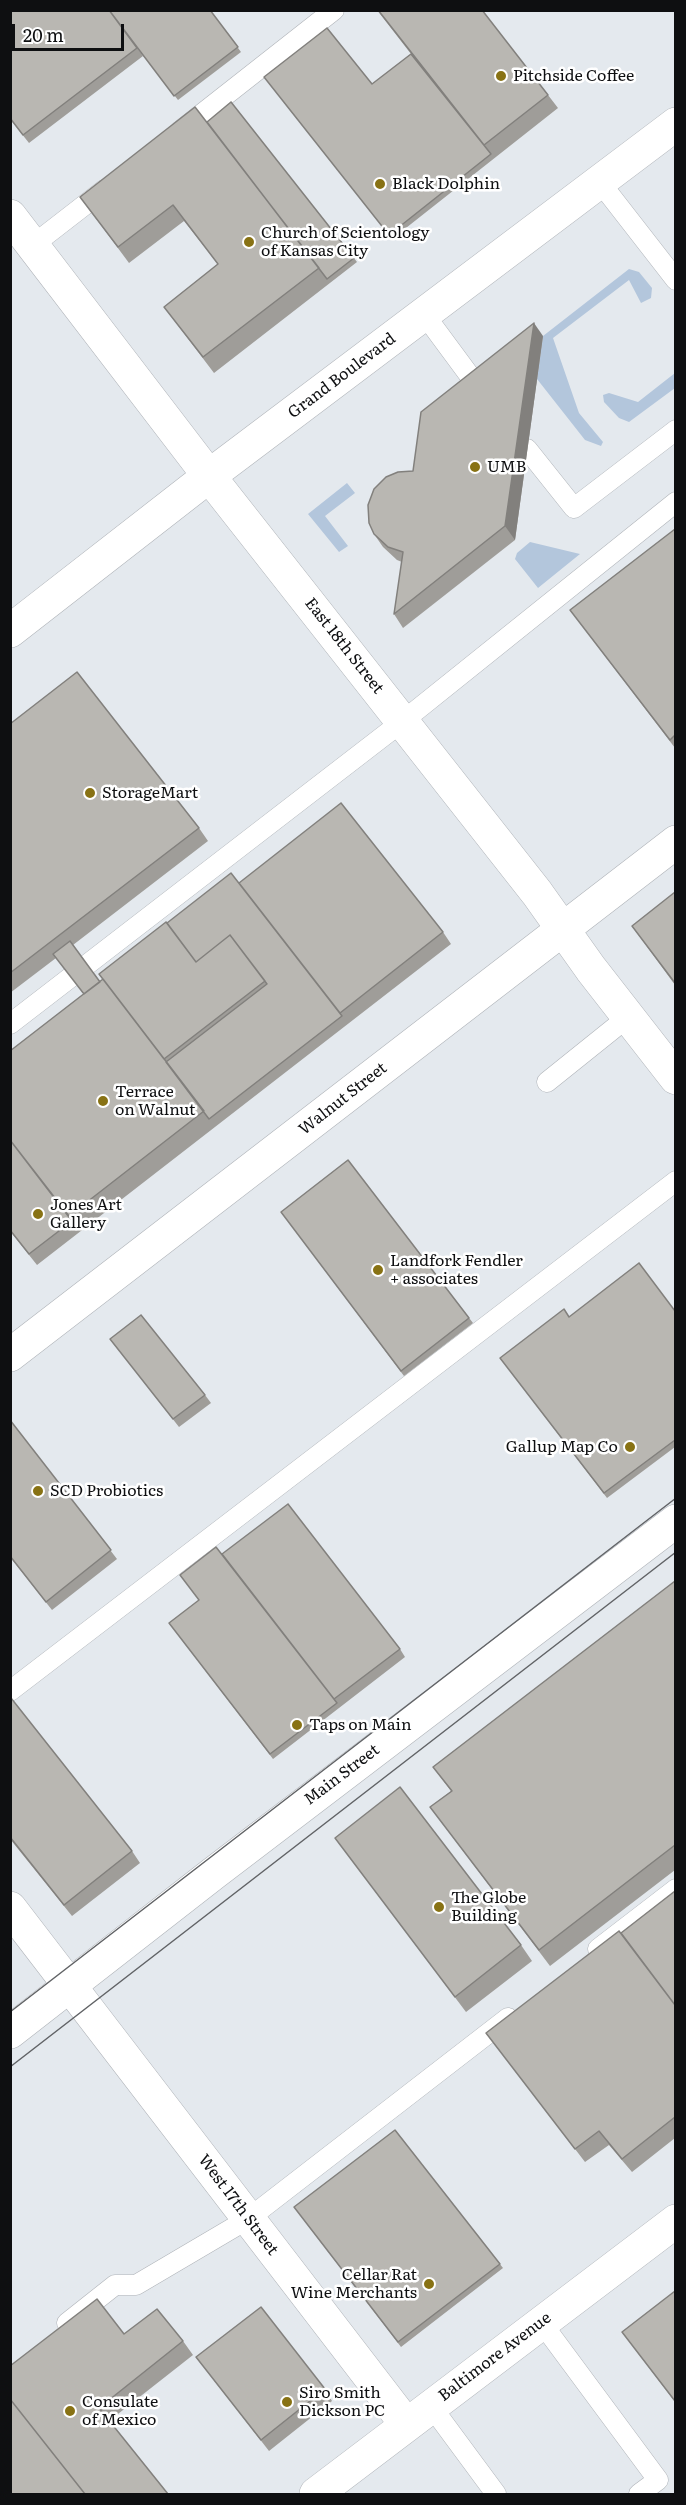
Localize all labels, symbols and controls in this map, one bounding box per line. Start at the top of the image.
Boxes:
scale bar [15,12,128,50]
text: 20 m [23,21,64,48]
place label: Pitchside Coffee [513,66,634,86]
marker: Pitchside Coffee [494,69,508,83]
place label: Black Dolphin [392,174,500,194]
marker: Black Dolphin [373,177,387,191]
place label: Church of Scientology of Kansas City [261,223,430,261]
marker: Church of Scientology of Kansas City [242,235,256,249]
street label: Grand Boulevard [284,329,400,423]
place label: UMB [487,457,526,477]
marker: UMB [468,460,482,474]
street label: East 18th Street [300,594,388,698]
place label: StorageMart [102,783,198,803]
marker: StorageMart [83,786,97,800]
street label: Walnut Street [295,1059,391,1139]
place label: Terrace on Walnut [115,1082,195,1120]
marker: Terrace on Walnut [96,1094,110,1108]
place label: Jones Art Gallery [50,1195,122,1233]
marker: Jones Art Gallery [31,1207,45,1221]
place label: Landfork Fendler + associates [390,1251,523,1289]
marker: Landfork Fendler + associates [371,1263,385,1277]
place label: Gallup Map Co [506,1437,618,1457]
marker: Gallup Map Co [623,1440,637,1454]
place label: SCD Probiotics [50,1481,163,1501]
marker: SCD Probiotics [31,1484,45,1498]
place label: Taps on Main [309,1715,411,1735]
marker: Taps on Main [290,1718,304,1732]
street label: Main Street [301,1740,383,1810]
place label: The Globe Building [451,1888,526,1926]
marker: The Globe Building [432,1900,446,1914]
street label: West 17th Street [194,2151,282,2259]
place label: Cellar Rat Wine Merchants [291,2265,417,2303]
marker: Cellar Rat Wine Merchants [422,2277,436,2291]
street label: Baltimore Avenue [435,2308,555,2406]
place label: Siro Smith Dickson PC [299,2383,385,2421]
place label: Consulate of Mexico [82,2392,158,2430]
marker: Siro Smith Dickson PC [280,2395,294,2409]
marker: Consulate of Mexico [63,2404,77,2418]

